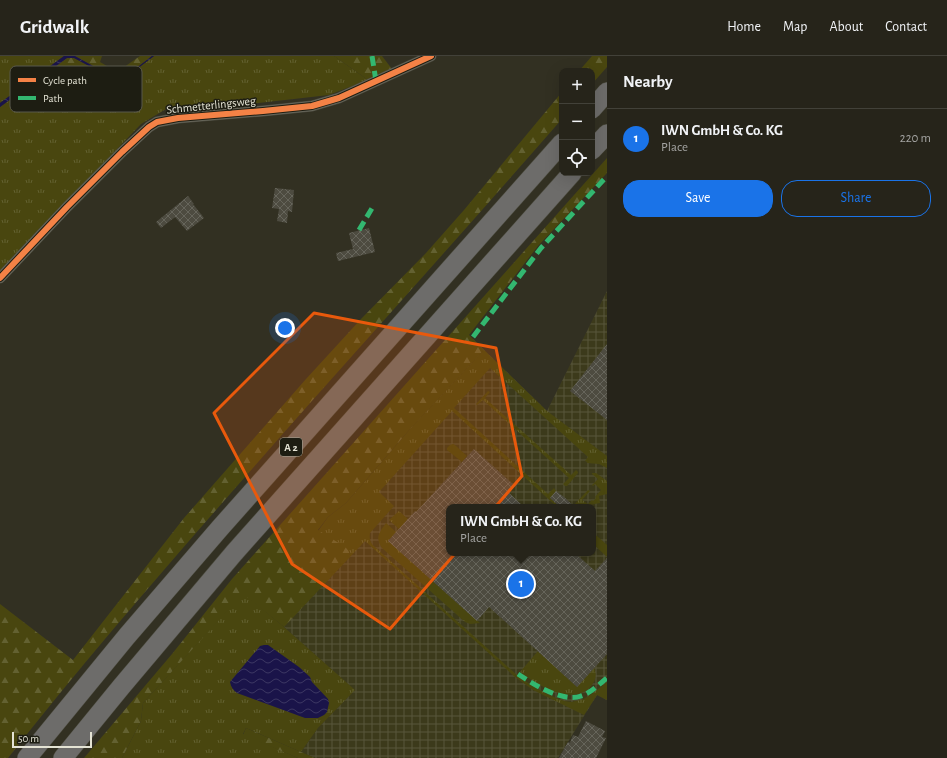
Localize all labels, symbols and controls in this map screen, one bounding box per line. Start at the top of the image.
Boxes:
text: Gridwalk [20,18,89,37]
text: Home [727,20,761,34]
text: Map [783,20,807,34]
text: About [829,20,863,34]
text: Contact [885,20,927,34]
legend [10,66,142,112]
map controls [559,68,595,176]
button: + [559,68,595,104]
text: Nearby [623,73,673,90]
text: Cycle path [43,75,87,86]
text: Path [43,93,63,104]
street label: Schmetterlingsweg [166,94,256,116]
button: − [559,104,595,140]
text: IWN GmbH & Co. KG [661,123,783,138]
text: 1 [634,132,638,145]
text: 220 m [900,132,931,145]
button: locate [559,140,595,176]
text: Place [661,141,688,154]
button: Save [623,180,773,217]
button: Share [781,180,931,217]
your location [275,318,295,338]
road number: A 2 [280,438,302,456]
popup [446,504,596,556]
text: IWN GmbH & Co. KG [460,514,582,529]
text: Place [460,532,487,545]
pin: 1 [508,569,534,599]
scale bar [12,730,92,749]
text: 50 m [18,733,39,744]

